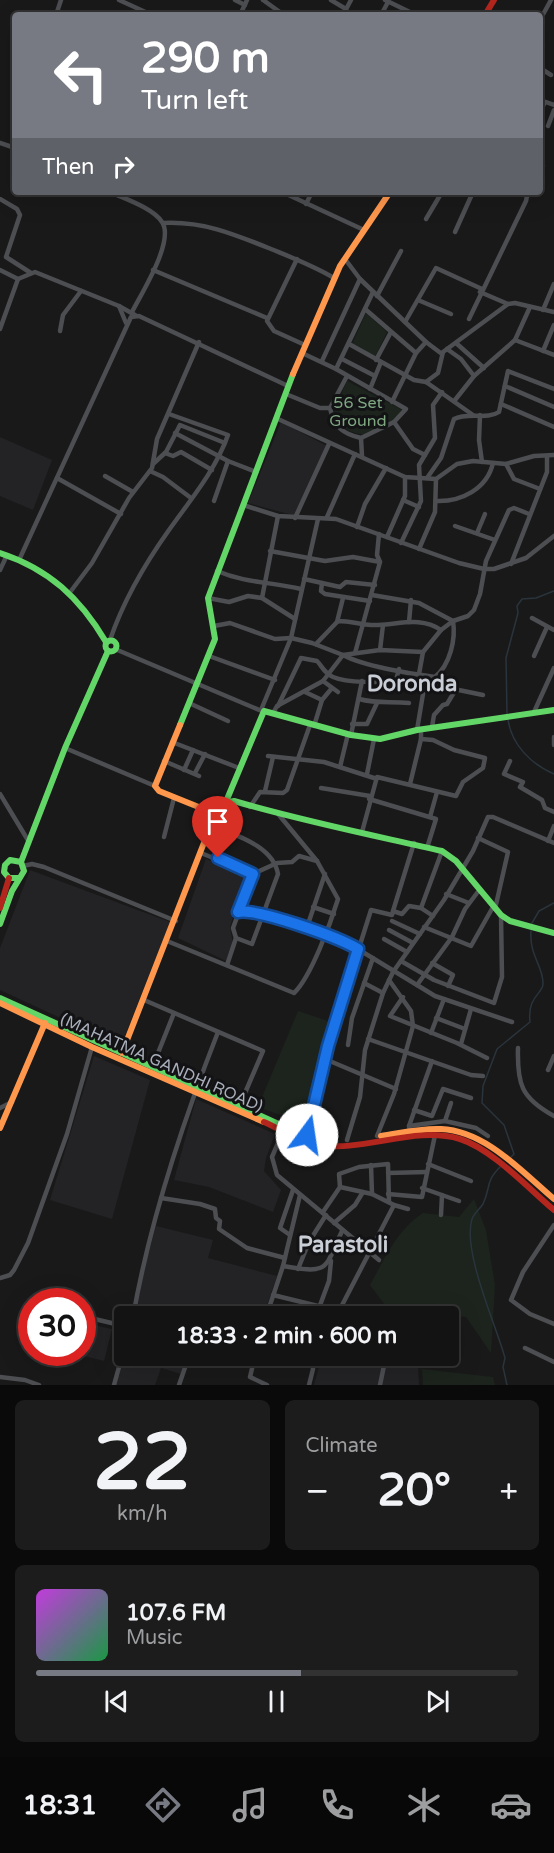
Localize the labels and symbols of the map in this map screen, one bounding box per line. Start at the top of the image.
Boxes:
park label: 56 Set Ground [329,393,387,431]
district label: Doronda [367,671,457,697]
pin [192,796,243,858]
street label: (MAHATMA GANDHI ROAD) [57,1009,266,1117]
position arrow [275,1103,339,1167]
district label: Parastoli [298,1232,388,1258]
speed limit sign: 30 [18,1288,96,1366]

